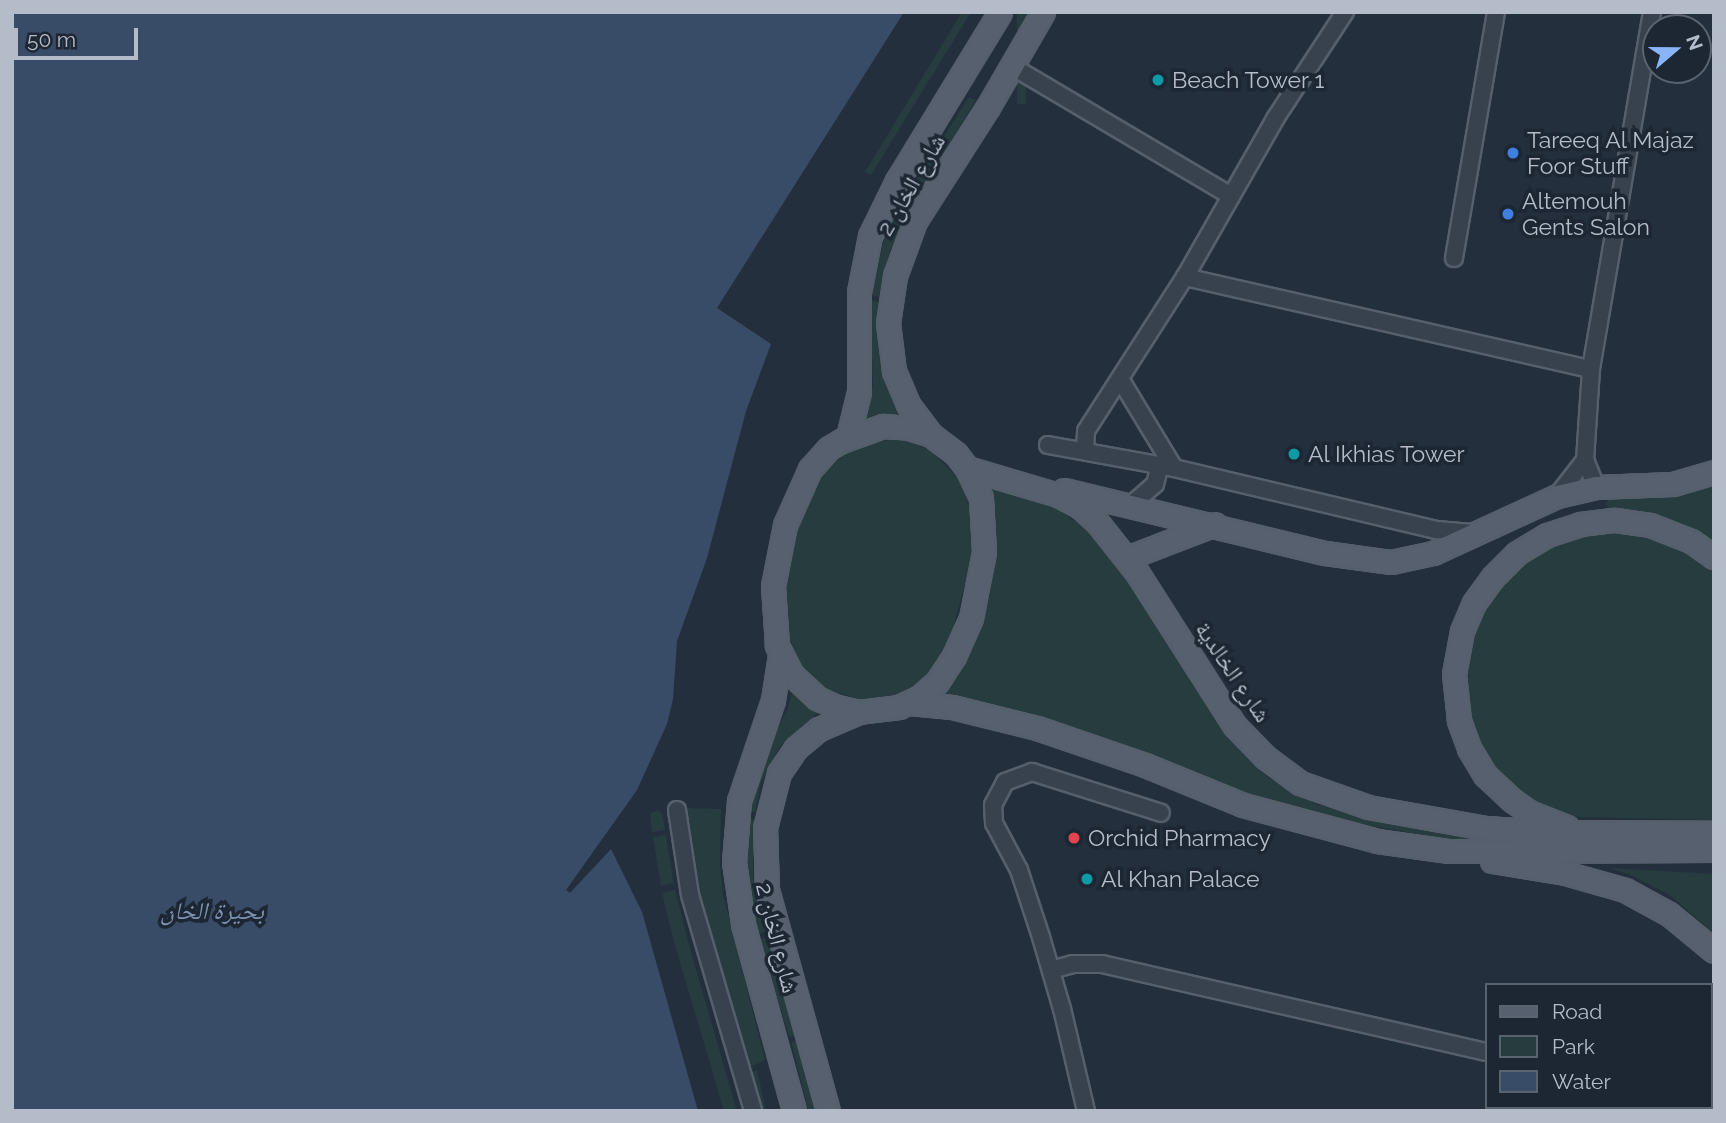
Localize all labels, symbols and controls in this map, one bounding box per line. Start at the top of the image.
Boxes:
scale bar [18,14,142,58]
north arrow [1642,14,1712,84]
text: 50 m [27,27,76,52]
text: N [1682,32,1708,53]
place label: Beach Tower 1 [1172,66,1326,94]
marker: Beach Tower 1 [1150,72,1166,88]
place label: Tareeq Al Majaz Foor Stuff [1527,126,1695,180]
street label: شارع الخان 2 [871,129,951,241]
marker: Tareeq Al Majaz Foor Stuff [1505,145,1521,161]
place label: Altemouh Gents Salon [1522,187,1650,241]
marker: Altemouh Gents Salon [1500,206,1516,222]
place label: Al Ikhias Tower [1308,440,1466,468]
marker: Al Ikhias Tower [1286,446,1302,462]
street label: شارع الخالدية [1189,617,1277,727]
place label: Orchid Pharmacy [1088,824,1271,852]
marker: Orchid Pharmacy [1066,830,1082,846]
place label: Al Khan Palace [1101,865,1260,893]
marker: Al Khan Palace [1079,871,1095,887]
street label: شارع الخان 2 [750,880,804,996]
water label: بحيرة الخان [160,897,264,925]
legend [1484,983,1712,1109]
text: Road [1552,999,1602,1024]
text: Park [1552,1034,1595,1059]
text: Water [1552,1069,1611,1094]

